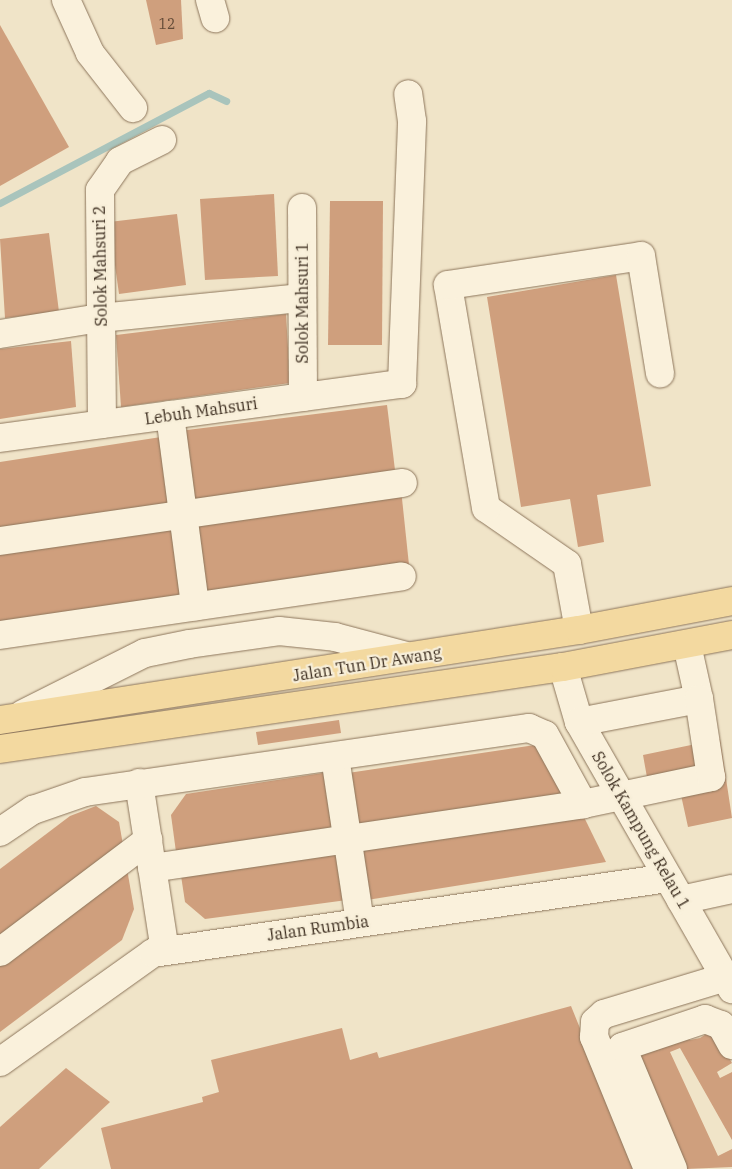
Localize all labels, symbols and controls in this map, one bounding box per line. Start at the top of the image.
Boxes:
house number: 12 [159,16,175,32]
street label: Solok Mahsuri 2 [89,205,111,327]
street label: Solok Mahsuri 1 [292,242,312,364]
street label: Lebuh Mahsuri [143,394,259,428]
street label: Jalan Tun Dr Awang [291,643,443,685]
street label: Solok Kampung Relau 1 [588,748,694,912]
street label: Jalan Rumbia [266,911,370,945]

